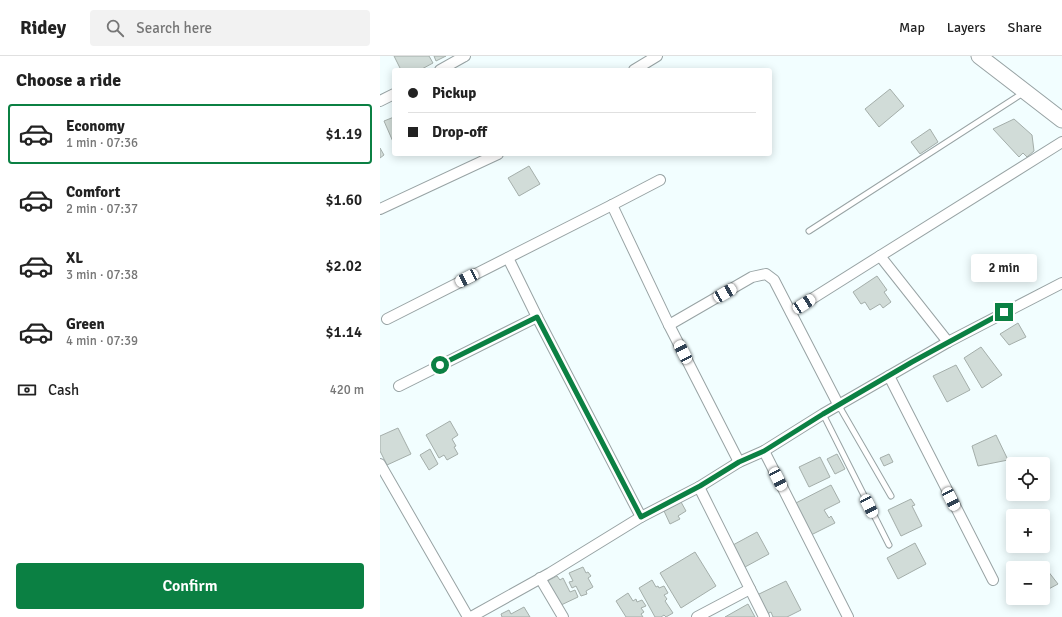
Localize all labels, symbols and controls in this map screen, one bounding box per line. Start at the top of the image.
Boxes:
search box [90,10,370,46]
text: Ridey [20,16,66,40]
icon: search [104,17,126,39]
text: Search here [136,19,212,37]
text: Map [899,19,925,36]
text: Layers [947,19,986,36]
text: Share [1008,19,1042,36]
text: Choose a ride [16,69,121,91]
text: Pickup [432,84,476,102]
icon: car [18,116,54,152]
text: Economy [66,117,125,135]
text: Drop-off [432,123,487,141]
text: $1.19 [325,125,362,143]
text: 1 min · 07:36 [66,135,138,151]
icon: car [18,182,54,218]
text: Comfort [66,183,120,201]
text: $1.60 [325,191,362,209]
text: 2 min · 07:37 [66,201,138,217]
icon: car [18,248,54,284]
text: XL [66,249,83,267]
callout: 2 min [971,254,1037,282]
text: $2.02 [325,257,362,275]
text: 2 min [988,260,1020,276]
text: 3 min · 07:38 [66,267,138,283]
car [454,267,480,289]
car [712,282,738,304]
car [791,292,817,316]
route end [995,303,1013,321]
icon: car [18,314,54,350]
text: Green [66,315,105,333]
text: $1.14 [325,323,362,341]
text: 4 min · 07:39 [66,333,138,349]
car [672,339,694,365]
route start [431,356,449,374]
icon: cash [16,379,38,401]
text: Cash [48,381,79,399]
text: 420 m [330,382,364,398]
map controls [1006,457,1050,605]
button: locate [1006,457,1050,501]
car [767,466,789,492]
car [940,486,962,512]
car [858,493,880,519]
button: + [1006,509,1050,553]
button: − [1006,561,1050,605]
button: Confirm [16,563,364,609]

